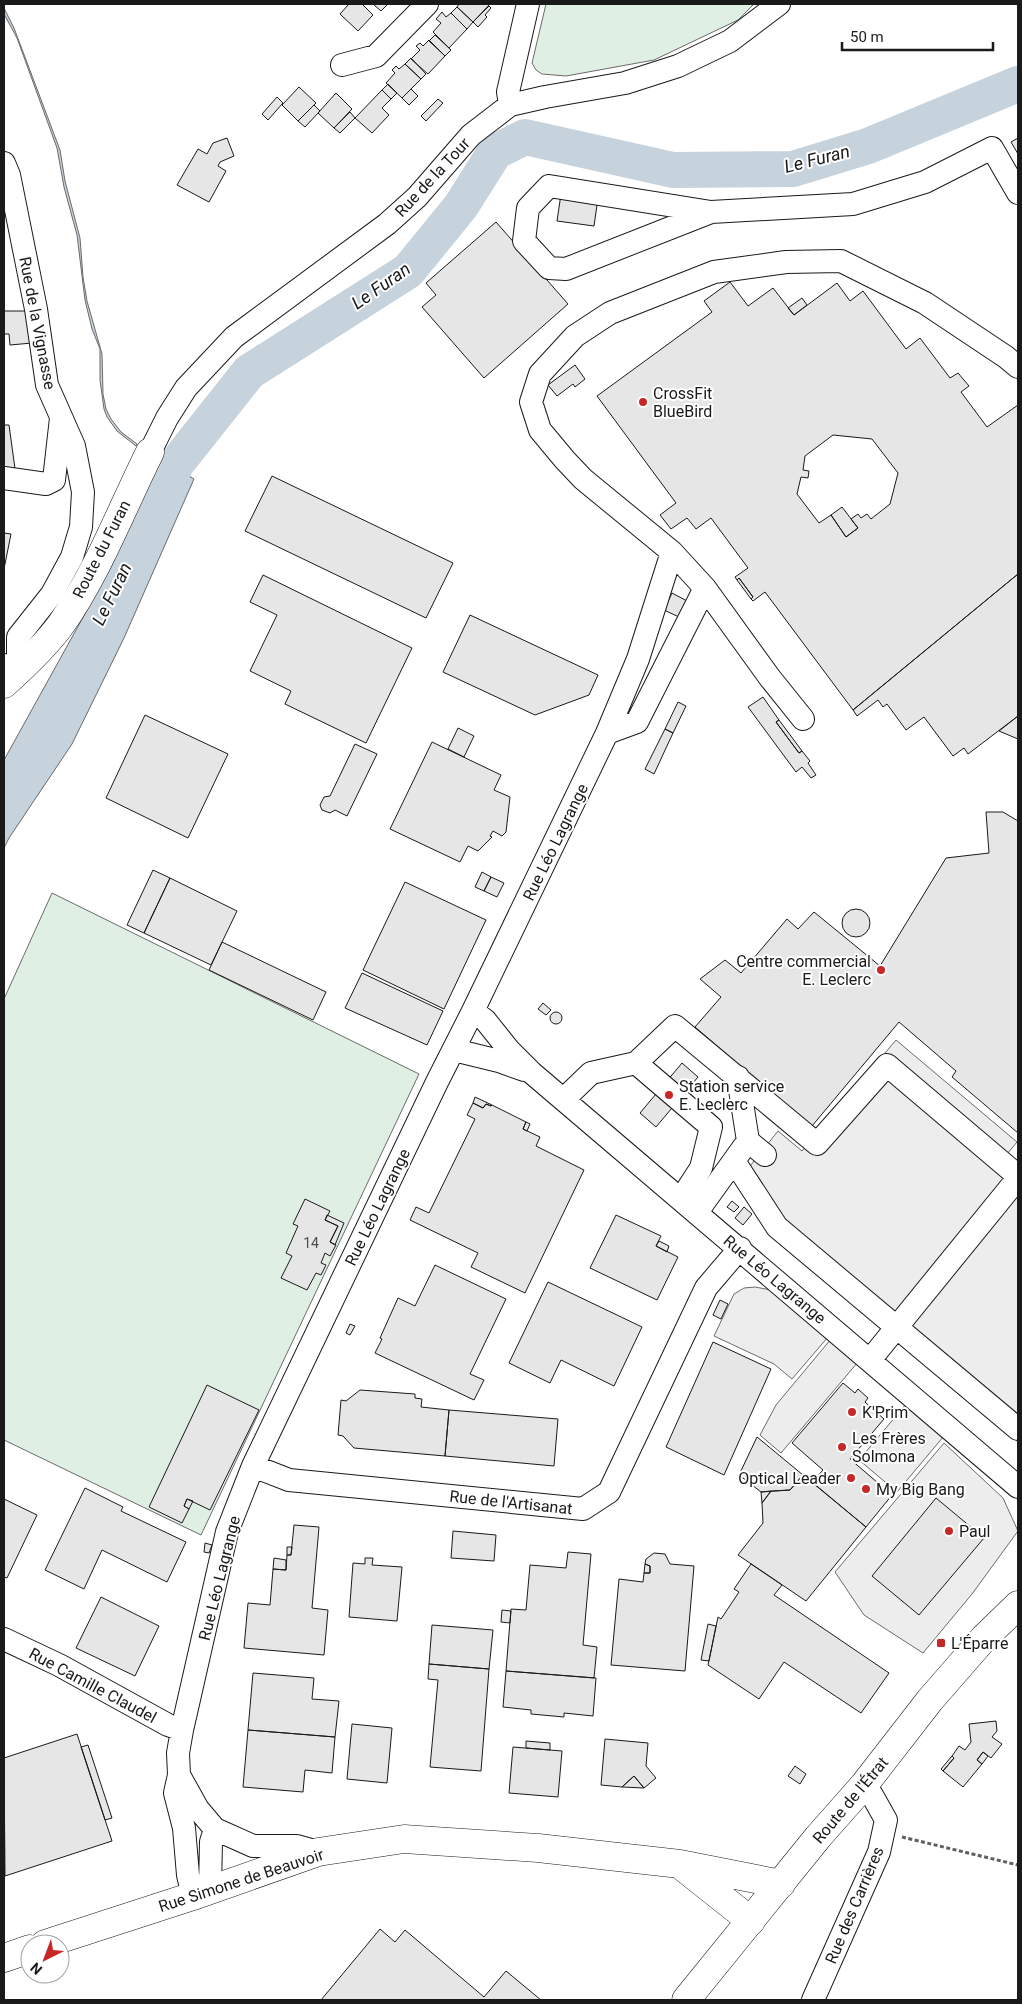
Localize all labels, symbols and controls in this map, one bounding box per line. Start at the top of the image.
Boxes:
scale bar [842,20,993,52]
text: 50 m [850,28,884,46]
street label: Rue de la Tour [391,134,474,221]
water label: Le Furan [782,140,852,177]
street label: Rue de la Vignasse [15,255,60,391]
water label: Le Furan [347,258,414,313]
place label: CrossFit BlueBird [653,384,712,421]
marker: CrossFit BlueBird [637,396,649,408]
street label: Route du Furan [69,497,134,601]
water label: Le Furan [87,559,136,628]
street label: Rue Léo Lagrange [519,781,592,904]
place label: Centre commercial E. Leclerc [736,952,871,989]
marker: Centre commercial E. Leclerc [875,964,887,976]
place label: Station service E. Leclerc [679,1077,784,1114]
marker: Station service E. Leclerc [663,1089,675,1101]
street label: Rue Léo Lagrange [341,1146,414,1269]
street label: Rue Léo Lagrange [720,1231,830,1328]
house number: 14 [303,1235,319,1251]
place label: K'Prim [862,1403,908,1422]
marker: K'Prim [846,1406,858,1418]
place label: Les Frères Solmona [852,1429,926,1466]
marker: Les Frères Solmona [836,1441,848,1453]
place label: Optical Leader [738,1469,842,1488]
marker: Optical Leader [845,1472,857,1484]
place label: My Big Bang [876,1480,965,1499]
marker: My Big Bang [860,1483,872,1495]
street label: Rue de l'Artisanat [449,1487,573,1518]
street label: Rue Léo Lagrange [195,1514,244,1642]
place label: Paul [959,1522,990,1541]
marker: Paul [943,1525,955,1537]
place label: L'Éparre [951,1634,1008,1653]
marker: L'Éparre [935,1637,947,1649]
street label: Rue Camille Claudel [26,1644,160,1727]
street label: Route de l'Étrat [809,1753,892,1847]
street label: Rue des Carrières [821,1844,888,1967]
street label: Rue Simone de Beauvoir [156,1845,327,1916]
north arrow [20,1934,70,1984]
text: N [27,1959,45,1978]

